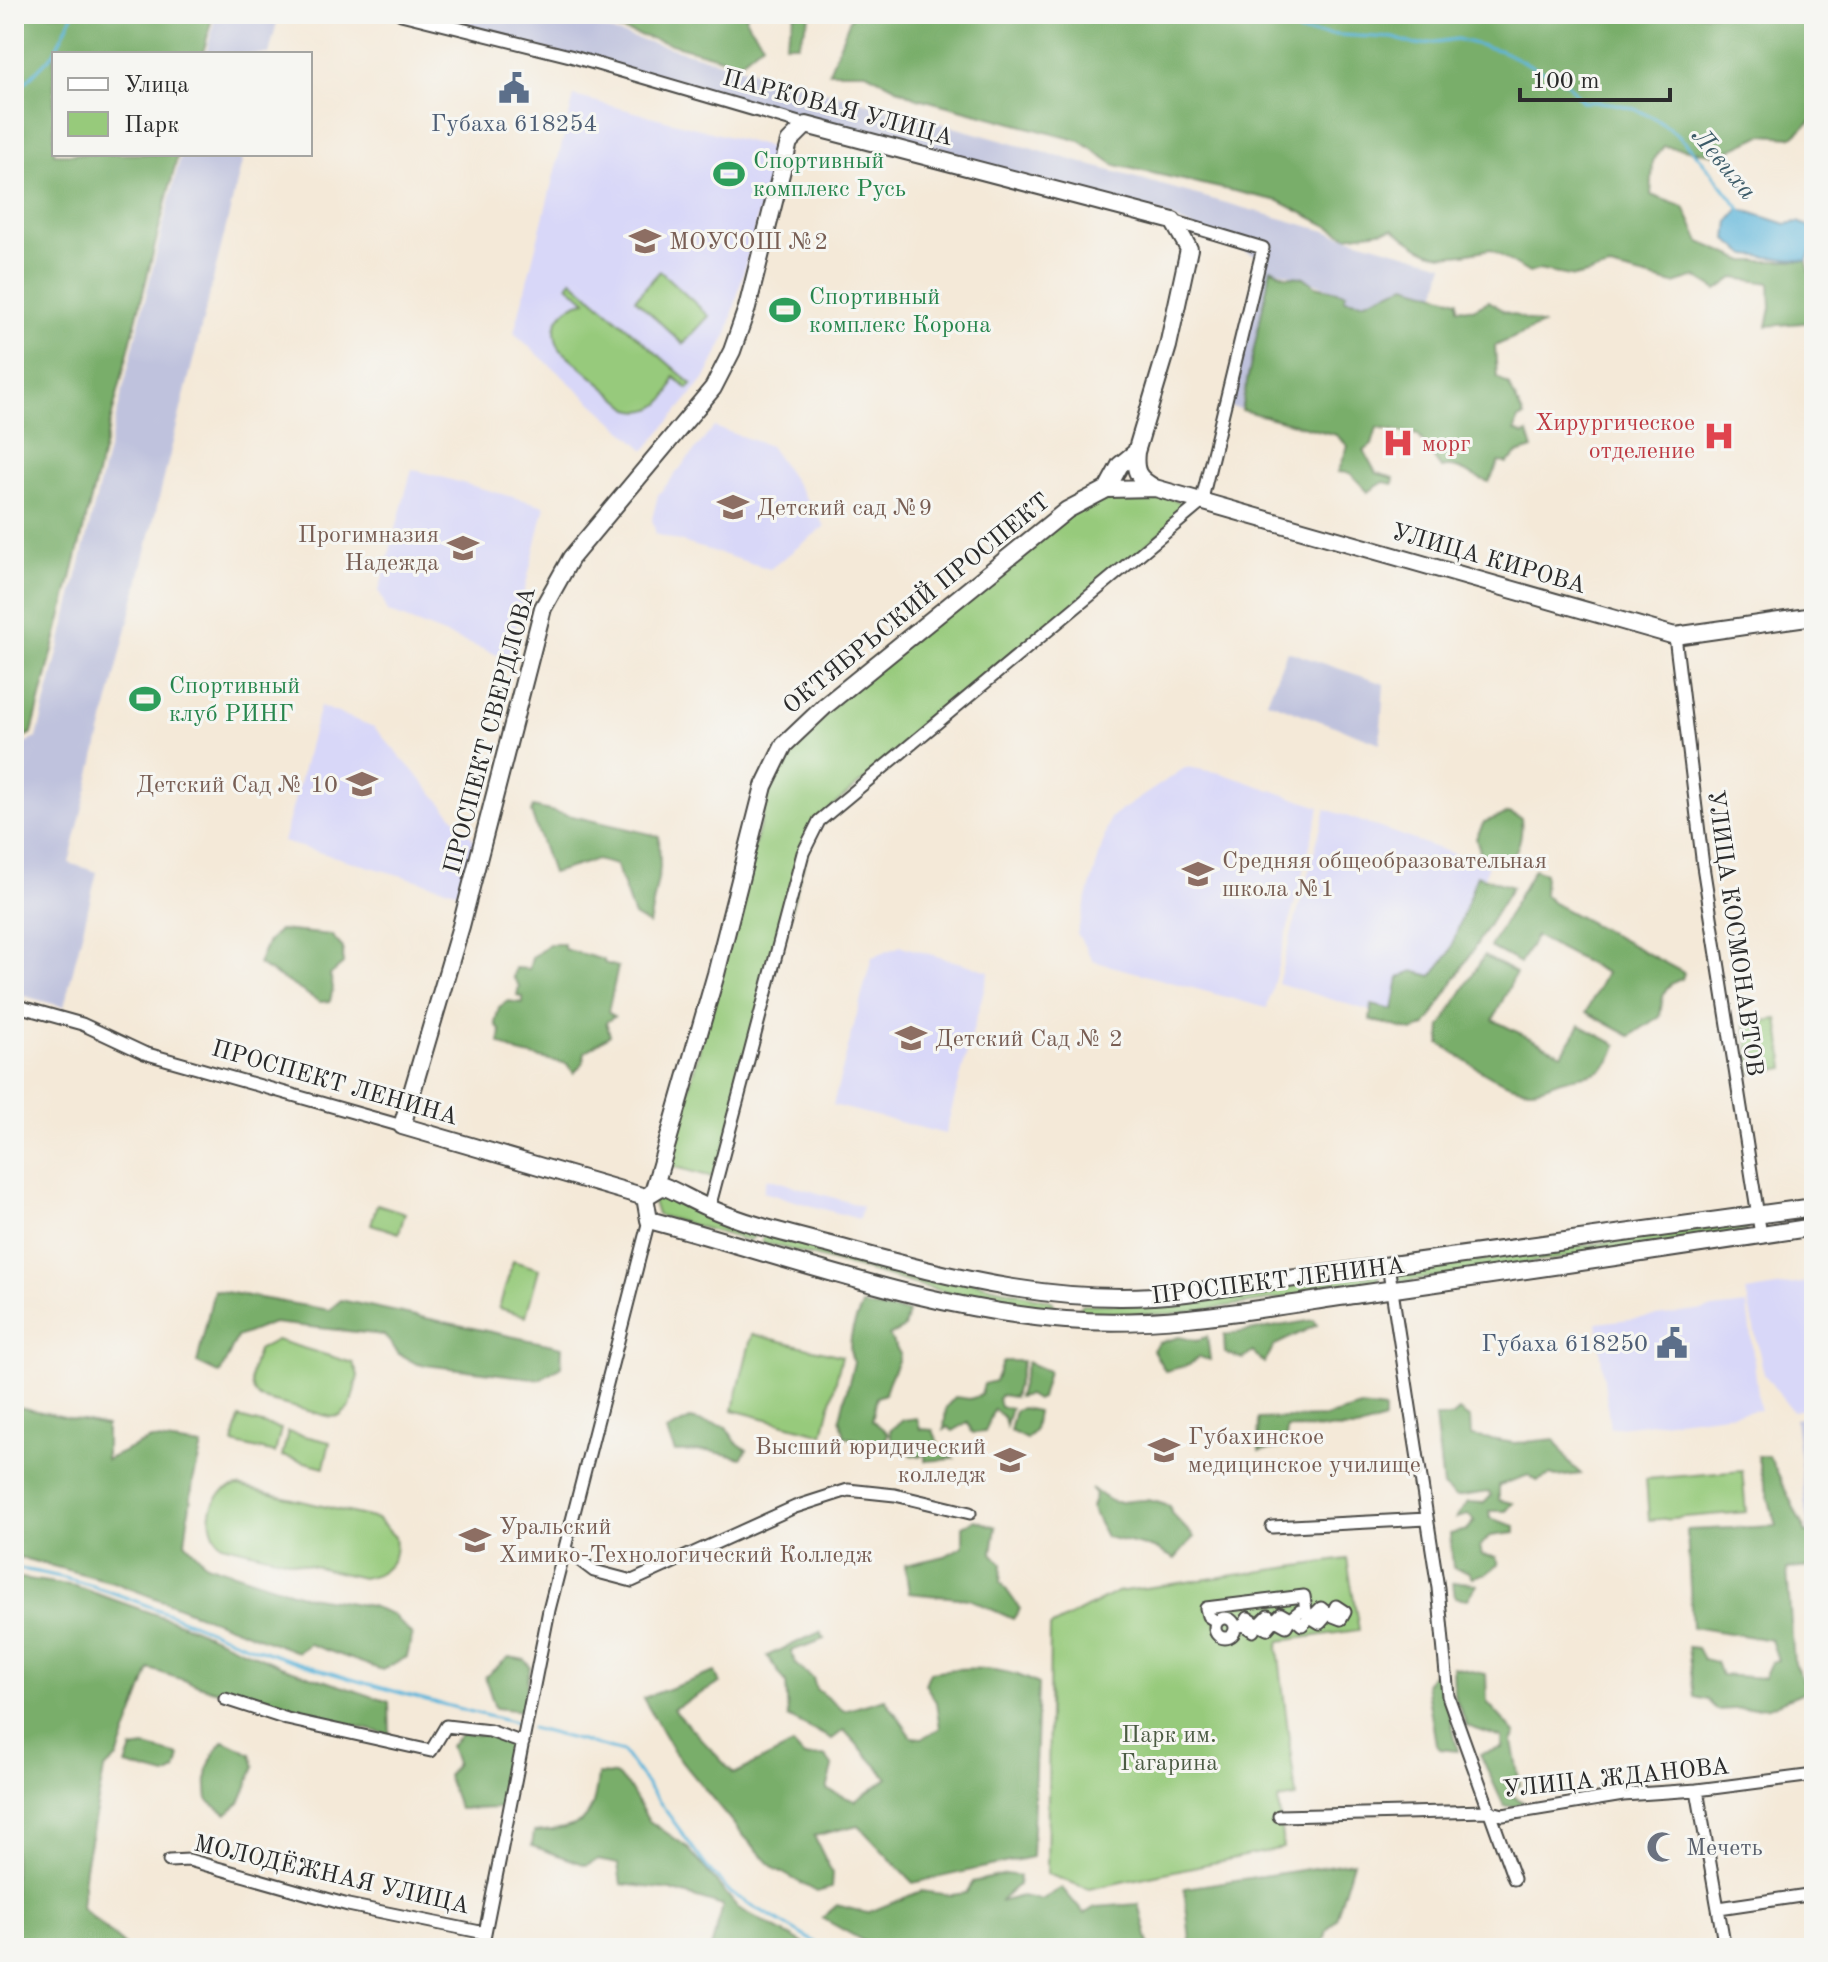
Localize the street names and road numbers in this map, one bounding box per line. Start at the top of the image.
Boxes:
street label: ПАРКОВАЯ УЛИЦА [720,67,955,151]
street label: ОКТЯБРЬСКИЙ ПРОСПЕКТ [776,486,1055,719]
street label: УЛИЦА КИРОВА [1389,521,1588,599]
street label: ПРОСПЕКТ СВЕРДЛОВА [441,585,541,877]
street label: УЛИЦА КОСМОНАВТОВ [1702,789,1766,1078]
street label: ПРОСПЕКТ ЛЕНИНА [209,1037,460,1131]
street label: ПРОСПЕКТ ЛЕНИНА [1150,1255,1406,1309]
street label: УЛИЦА ЖДАНОВА [1502,1755,1731,1803]
street label: МОЛОДЁЖНАЯ УЛИЦА [191,1830,472,1919]

